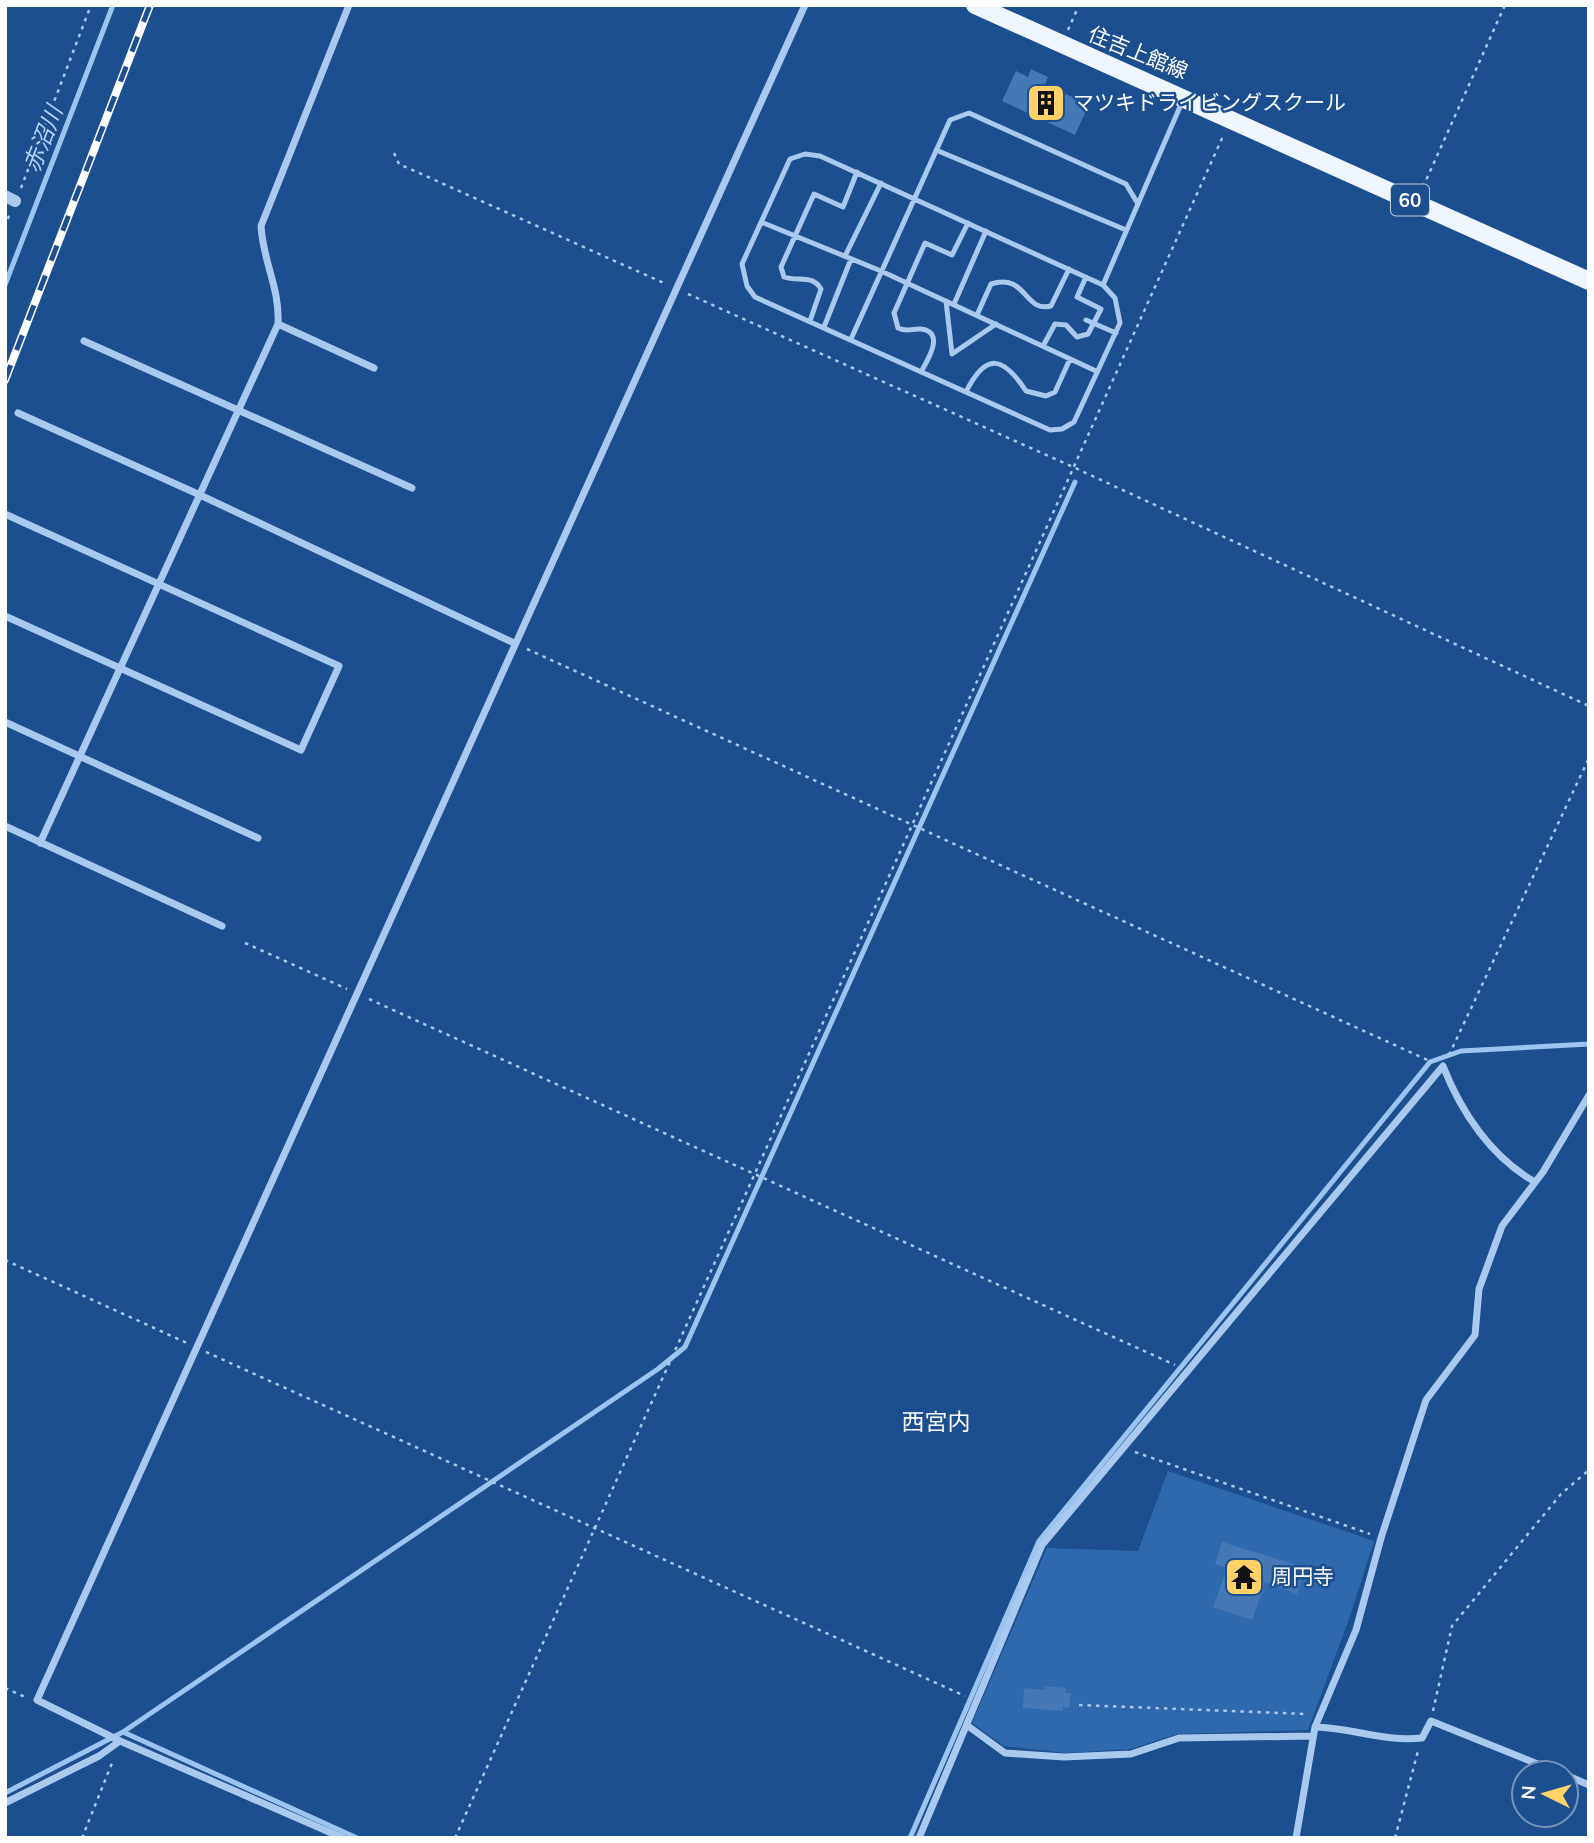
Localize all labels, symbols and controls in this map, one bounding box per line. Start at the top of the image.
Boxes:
street label: 住吉上館線 [1084,20,1192,86]
building icon: マツキドライビングスクール [1025,82,1067,124]
place label: マツキドライビングスクール [1073,89,1346,117]
water label: 赤沼川 [17,99,71,177]
road number: 60 [1391,184,1429,216]
district label: 西宮内 [902,1407,971,1438]
temple icon: 周円寺 [1223,1556,1265,1598]
place label: 周円寺 [1271,1563,1334,1591]
north arrow [1510,1759,1580,1829]
text: N [1515,1784,1543,1801]

